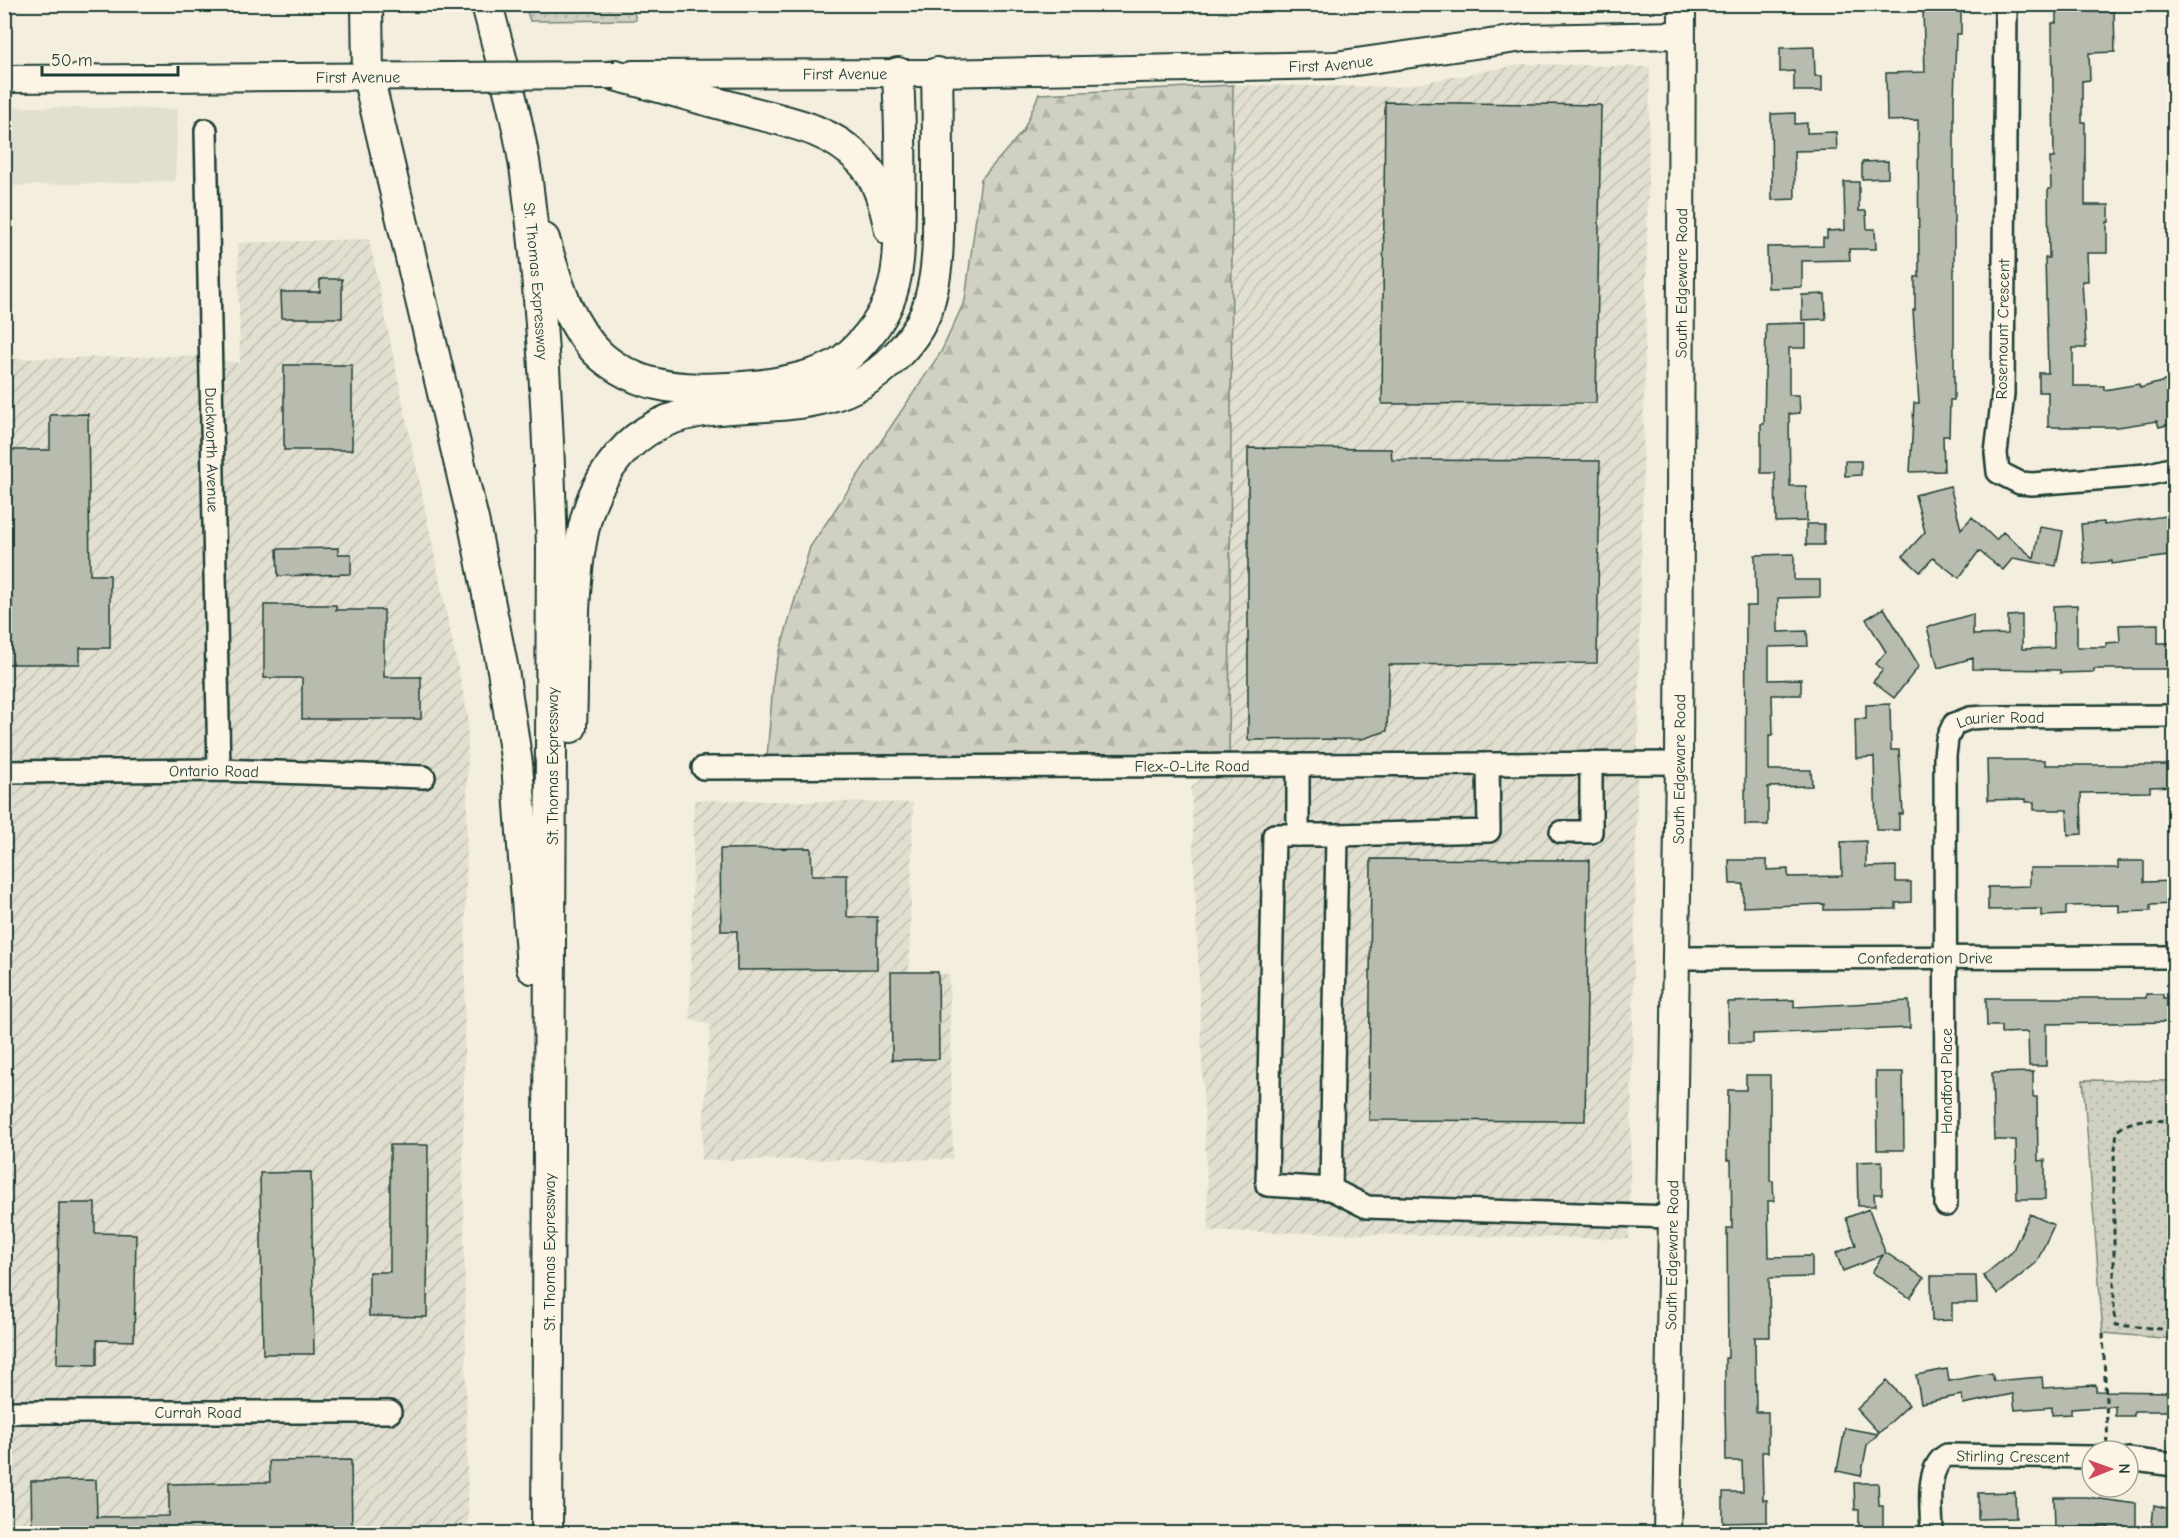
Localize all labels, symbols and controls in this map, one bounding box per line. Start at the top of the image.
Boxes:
scale bar [42,39,178,77]
text: 50 m [51,50,93,71]
street label: First Avenue [1288,52,1374,76]
street label: First Avenue [803,65,887,83]
street label: First Avenue [316,68,400,87]
street label: St. Thomas Expressway [520,201,552,361]
street label: South Edgeware Road [1673,208,1691,358]
street label: Rosemount Crescent [1993,258,2013,399]
street label: Duckworth Avenue [201,387,222,513]
street label: St. Thomas Expressway [544,686,562,845]
street label: South Edgeware Road [1670,694,1689,844]
street label: Laurier Road [1954,709,2045,732]
street label: Flex-O-Lite Road [1134,757,1250,776]
street label: Ontario Road [169,762,259,781]
street label: Confederation Drive [1857,949,1993,968]
street label: Handford Place [1938,1028,1956,1134]
street label: St. Thomas Expressway [541,1172,559,1331]
street label: South Edgeware Road [1662,1180,1683,1330]
street label: Currah Road [154,1404,242,1422]
north arrow [2080,1439,2140,1499]
street label: Stirling Crescent [1956,1447,2070,1467]
text: N [2115,1463,2133,1474]

